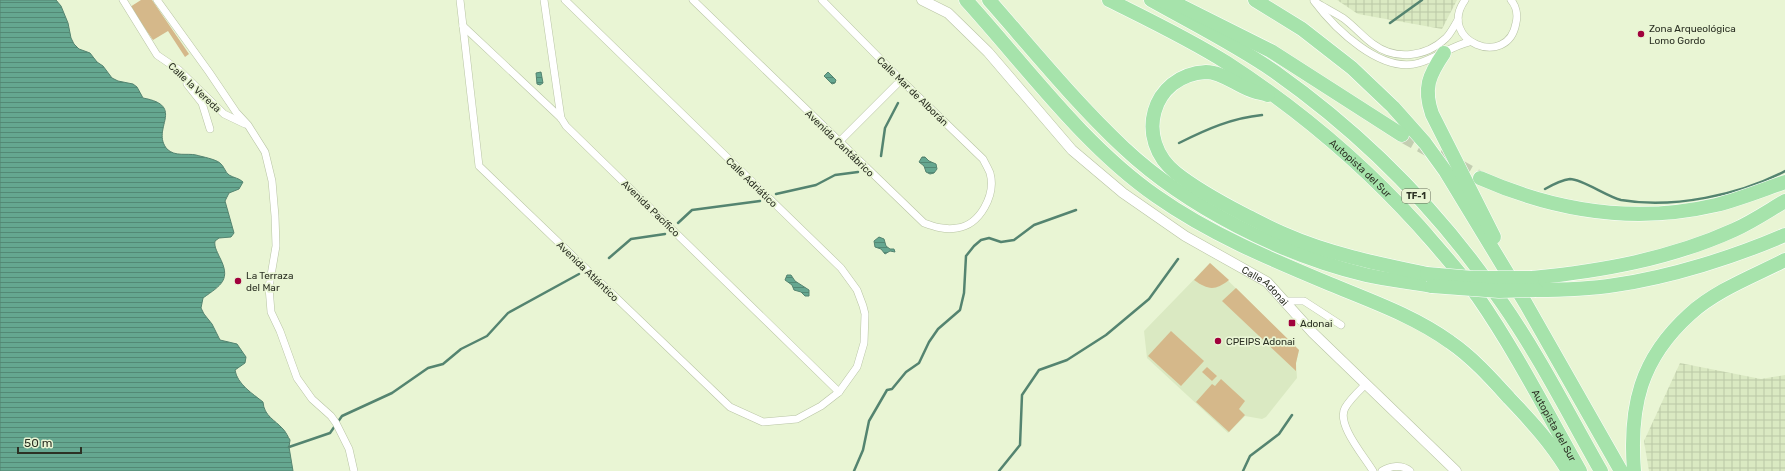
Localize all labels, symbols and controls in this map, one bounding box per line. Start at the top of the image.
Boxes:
place label: Zona Arqueológica Lomo Gordo [1649,23,1736,47]
marker: Zona Arqueológica Lomo Gordo [1636,29,1646,39]
street label: Calle Mar de Alborán [874,55,950,129]
street label: Calle la Vereda [165,60,223,115]
street label: Avenida Cantábrico [802,108,876,180]
street label: Autopista del Sur [1327,137,1394,200]
street label: Calle Adriático [723,155,780,210]
street label: Avenida Pacífico [619,178,682,240]
road number: TF-1 [1402,189,1430,203]
street label: Avenida Atlántico [554,239,621,304]
street label: Calle Adonai [1239,264,1290,309]
place label: La Terraza del Mar [246,270,293,294]
marker: La Terraza del Mar [233,276,243,286]
marker: Adonai [1287,318,1297,328]
place label: Adonai [1300,318,1332,330]
marker: CPEIPS Adonai [1213,336,1223,346]
place label: CPEIPS Adonai [1226,336,1295,348]
street label: Autopista del Sur [1529,388,1578,464]
scale bar [18,429,81,455]
text: 50 m [24,436,52,450]

